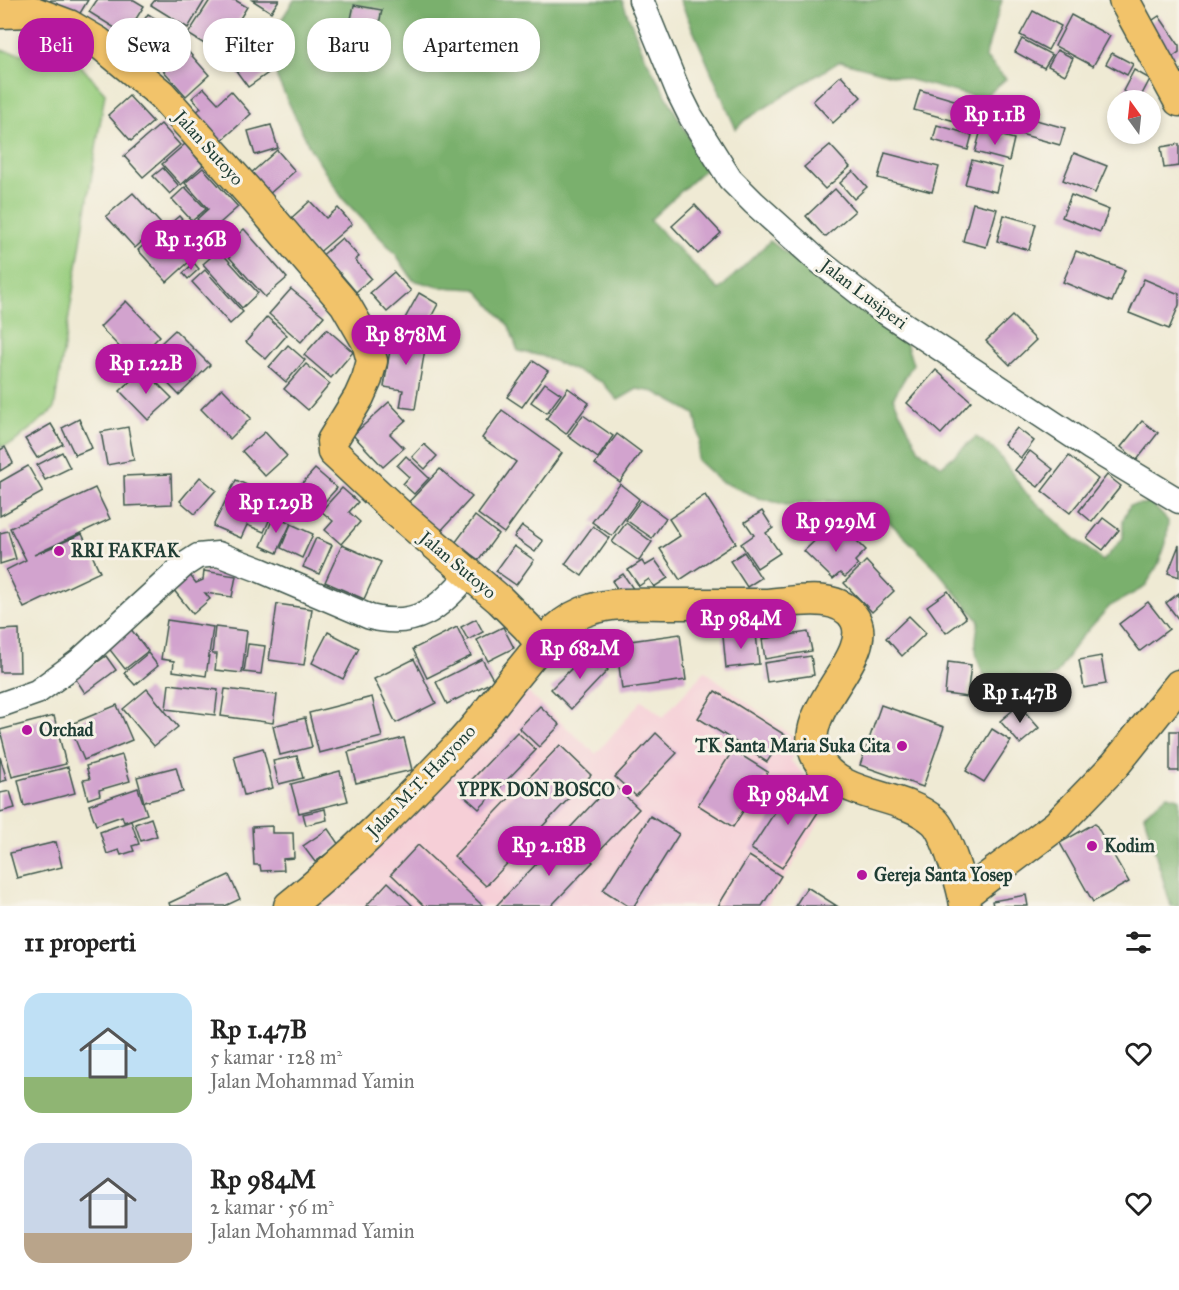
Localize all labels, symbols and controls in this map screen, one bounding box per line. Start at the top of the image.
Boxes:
chip: Beli [18,18,94,72]
chip: Sewa [106,18,191,72]
chip: Filter [203,18,295,72]
chip: Baru [307,18,391,72]
chip: Apartemen [403,18,540,72]
north arrow [1107,90,1161,144]
map controls [1107,90,1161,144]
pin: Rp 1.1B [940,95,1050,146]
text: Rp 1.1B [964,102,1026,126]
street label: Jalan Sutoyo [167,104,248,191]
pin: Rp 1.36B [129,220,253,271]
text: Rp 1.36B [155,227,227,251]
street label: Jalan Lusiperi [814,253,912,335]
pin: Rp 878M [351,315,461,366]
text: Rp 878M [366,322,446,346]
pin: Rp 1.22B [84,344,208,395]
text: Rp 1.22B [109,351,183,375]
pin: Rp 1.29B [214,483,338,534]
text: Rp 1.29B [239,490,313,514]
pin: Rp 929M [781,502,891,553]
text: Rp 929M [796,509,876,533]
street label: Jalan Sutoyo [413,525,501,604]
place label: RRI FAKFAK [71,540,181,562]
marker: RRI FAKFAK [52,544,66,558]
pin: Rp 984M [686,599,796,650]
text: Rp 984M [700,606,782,630]
pin: Rp 682M [525,629,635,680]
text: Rp 682M [540,636,620,660]
pin: Rp 1.47B [958,673,1082,724]
text: Rp 1.47B [983,680,1057,704]
place label: Orchad [39,719,95,741]
street label: Jalan M.T. Haryono [360,720,481,844]
marker: Orchad [20,723,34,737]
place label: TK Santa Maria Suka Cita [694,735,890,757]
marker: TK Santa Maria Suka Cita [895,739,909,753]
pin: Rp 984M [733,775,843,826]
place label: YPPK DON BOSCO [456,779,615,801]
text: Rp 984M [747,782,829,806]
marker: YPPK DON BOSCO [620,783,634,797]
pin: Rp 2.18B [487,826,611,877]
text: Rp 2.18B [512,833,586,857]
place label: Kodim [1104,835,1156,857]
marker: Kodim [1085,839,1099,853]
place label: Gereja Santa Yosep [874,864,1013,887]
marker: Gereja Santa Yosep [855,868,869,882]
text: 11 properti [24,926,136,958]
icon: filters [1122,926,1155,959]
text: Rp 1.47B [210,1013,307,1045]
icon: home [72,1017,144,1089]
icon: heart [1122,1037,1155,1070]
text: 5 kamar · 128 m² [210,1045,342,1069]
text: Jalan Mohammad Yamin [210,1069,415,1093]
text: Rp 984M [210,1163,316,1195]
icon: home [72,1167,144,1239]
icon: heart [1122,1187,1155,1220]
text: 2 kamar · 56 m² [210,1195,334,1219]
text: Jalan Mohammad Yamin [210,1219,415,1243]

